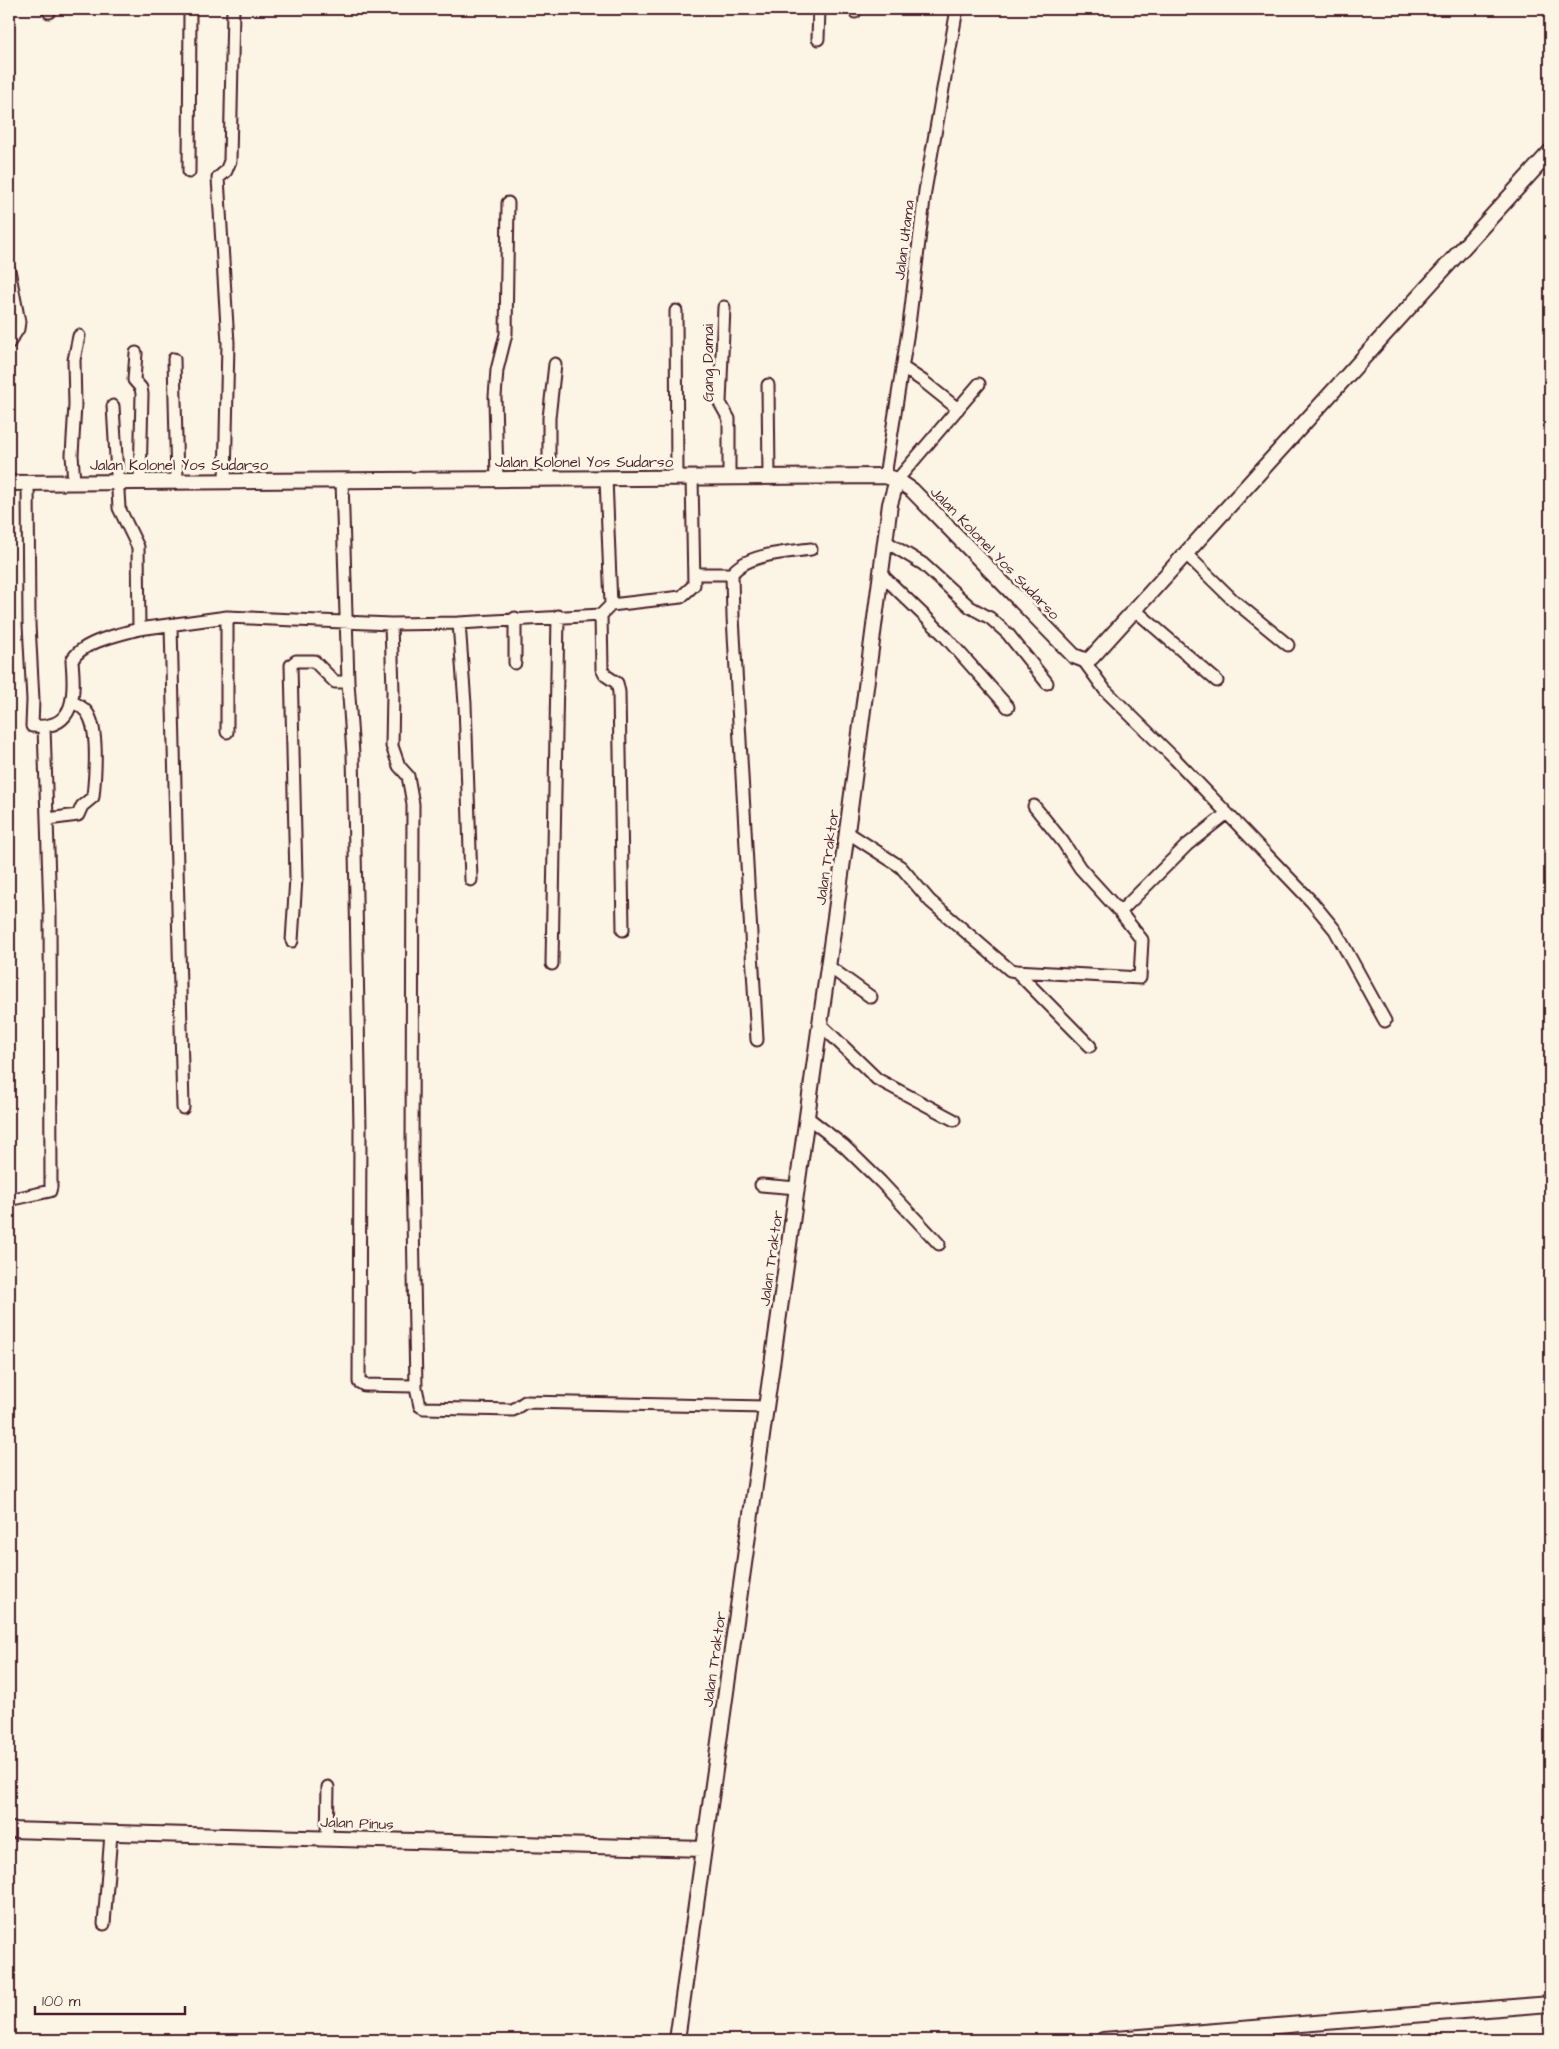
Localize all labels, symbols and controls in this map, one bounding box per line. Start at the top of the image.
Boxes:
street label: Jalan Utama [889,198,920,281]
street label: Gang Damai [698,323,720,402]
street label: Jalan Kolonel Yos Sudarso [495,452,674,473]
street label: Jalan Kolonel Yos Sudarso [90,455,269,476]
street label: Jalan Kolonel Yos Sudarso [925,482,1064,625]
street label: Jalan Traktor [810,808,845,906]
street label: Jalan Traktor [754,1209,789,1307]
street label: Jalan Traktor [697,1610,732,1708]
street label: Jalan Pinus [320,1812,395,1835]
scale bar [35,1984,185,2016]
text: 100 m [42,1991,81,2012]

